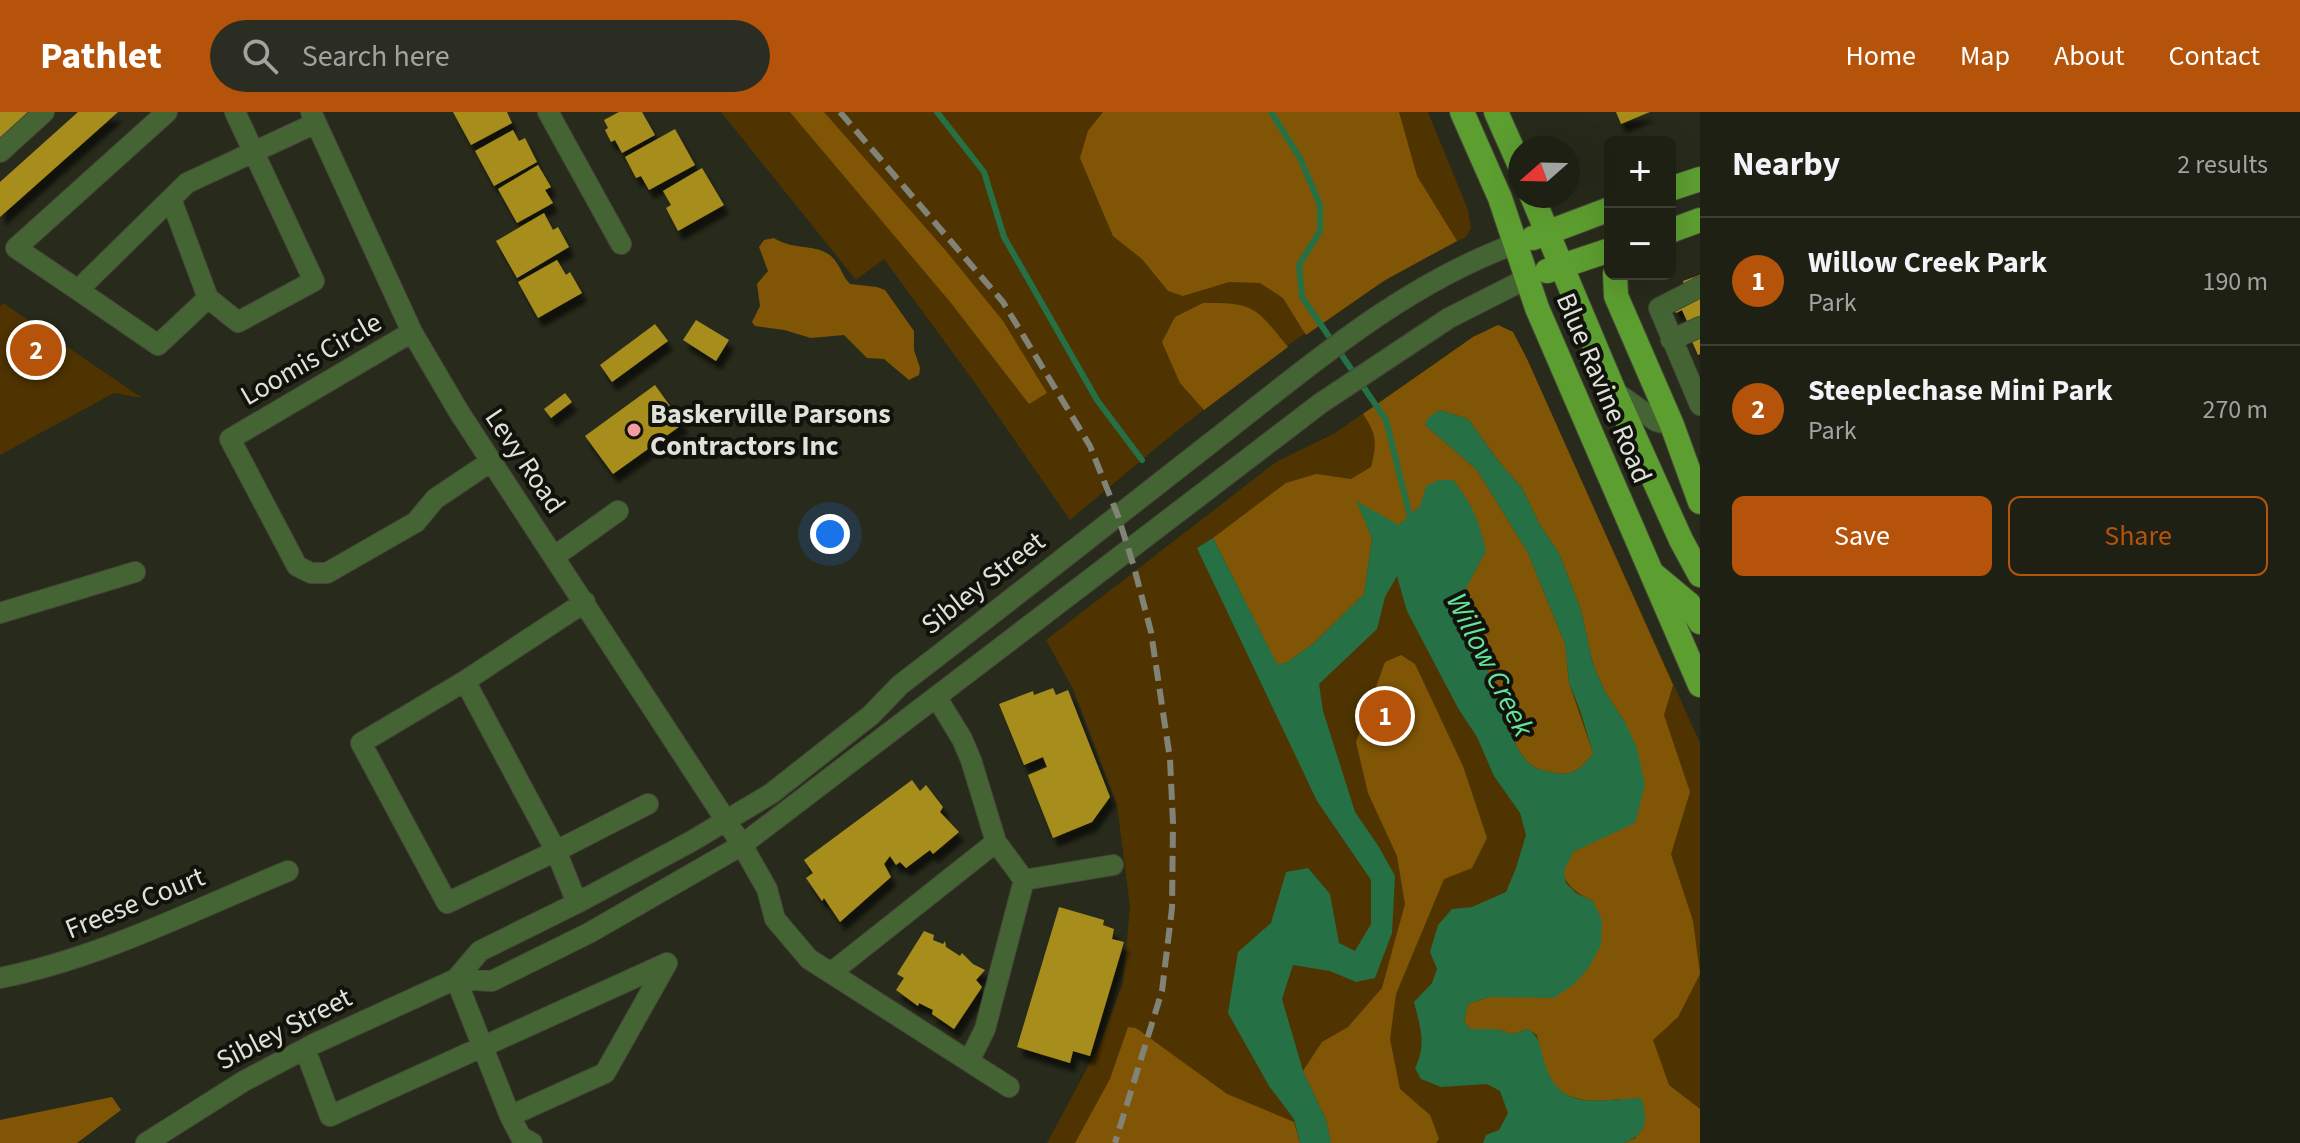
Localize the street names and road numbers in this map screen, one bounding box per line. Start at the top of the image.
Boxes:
street label: Blue Ravine Road [1546,287,1662,489]
street label: Loomis Circle [233,302,389,416]
street label: Levy Road [475,400,575,522]
street label: Sibley Street [913,522,1054,644]
street label: Freese Court [59,857,211,949]
street label: Sibley Street [209,977,359,1080]

